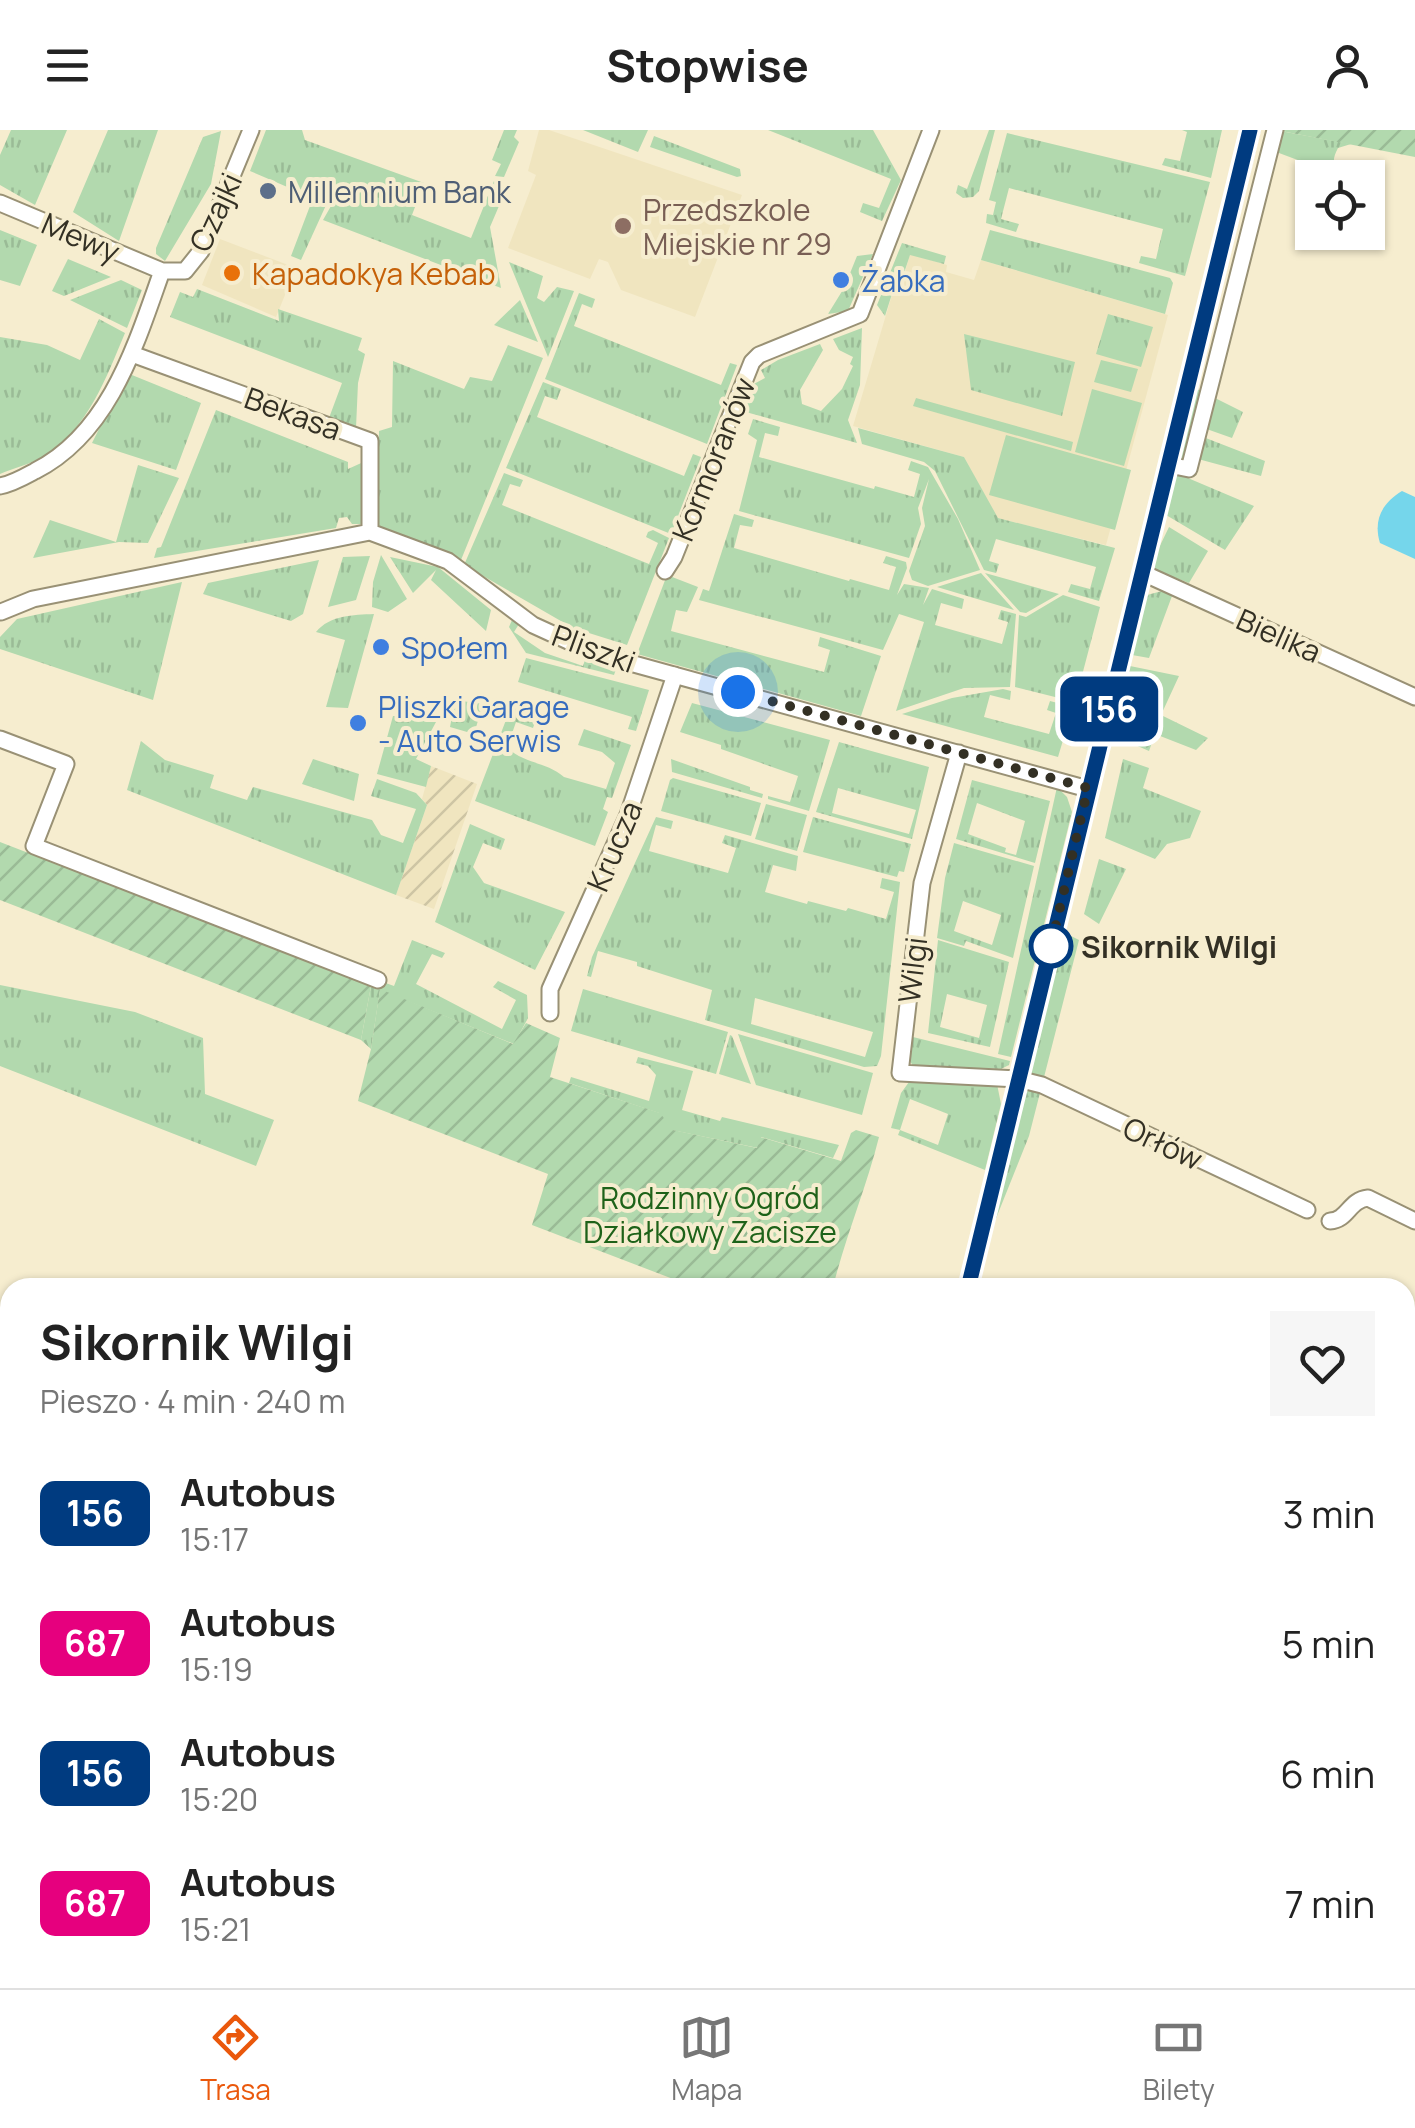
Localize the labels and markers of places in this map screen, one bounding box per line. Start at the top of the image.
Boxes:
place label: Millennium Bank [288,171,512,212]
marker: Millennium Bank [257,180,279,202]
place label: Przedszkole Miejskie nr 29 [643,189,832,264]
marker: Przedszkole Miejskie nr 29 [612,215,634,237]
place label: Kapadokya Kebab [252,253,496,294]
place label: Żabka [861,260,945,301]
marker: Kapadokya Kebab [221,262,243,284]
marker: Żabka [830,269,852,291]
place label: Społem [401,627,508,668]
marker: Społem [370,636,392,658]
place label: Pliszki Garage - Auto Serwis [378,686,570,761]
marker: Pliszki Garage - Auto Serwis [347,712,369,734]
marker: Sikornik Wilgi [1030,925,1072,967]
place label: Sikornik Wilgi [1081,926,1277,967]

